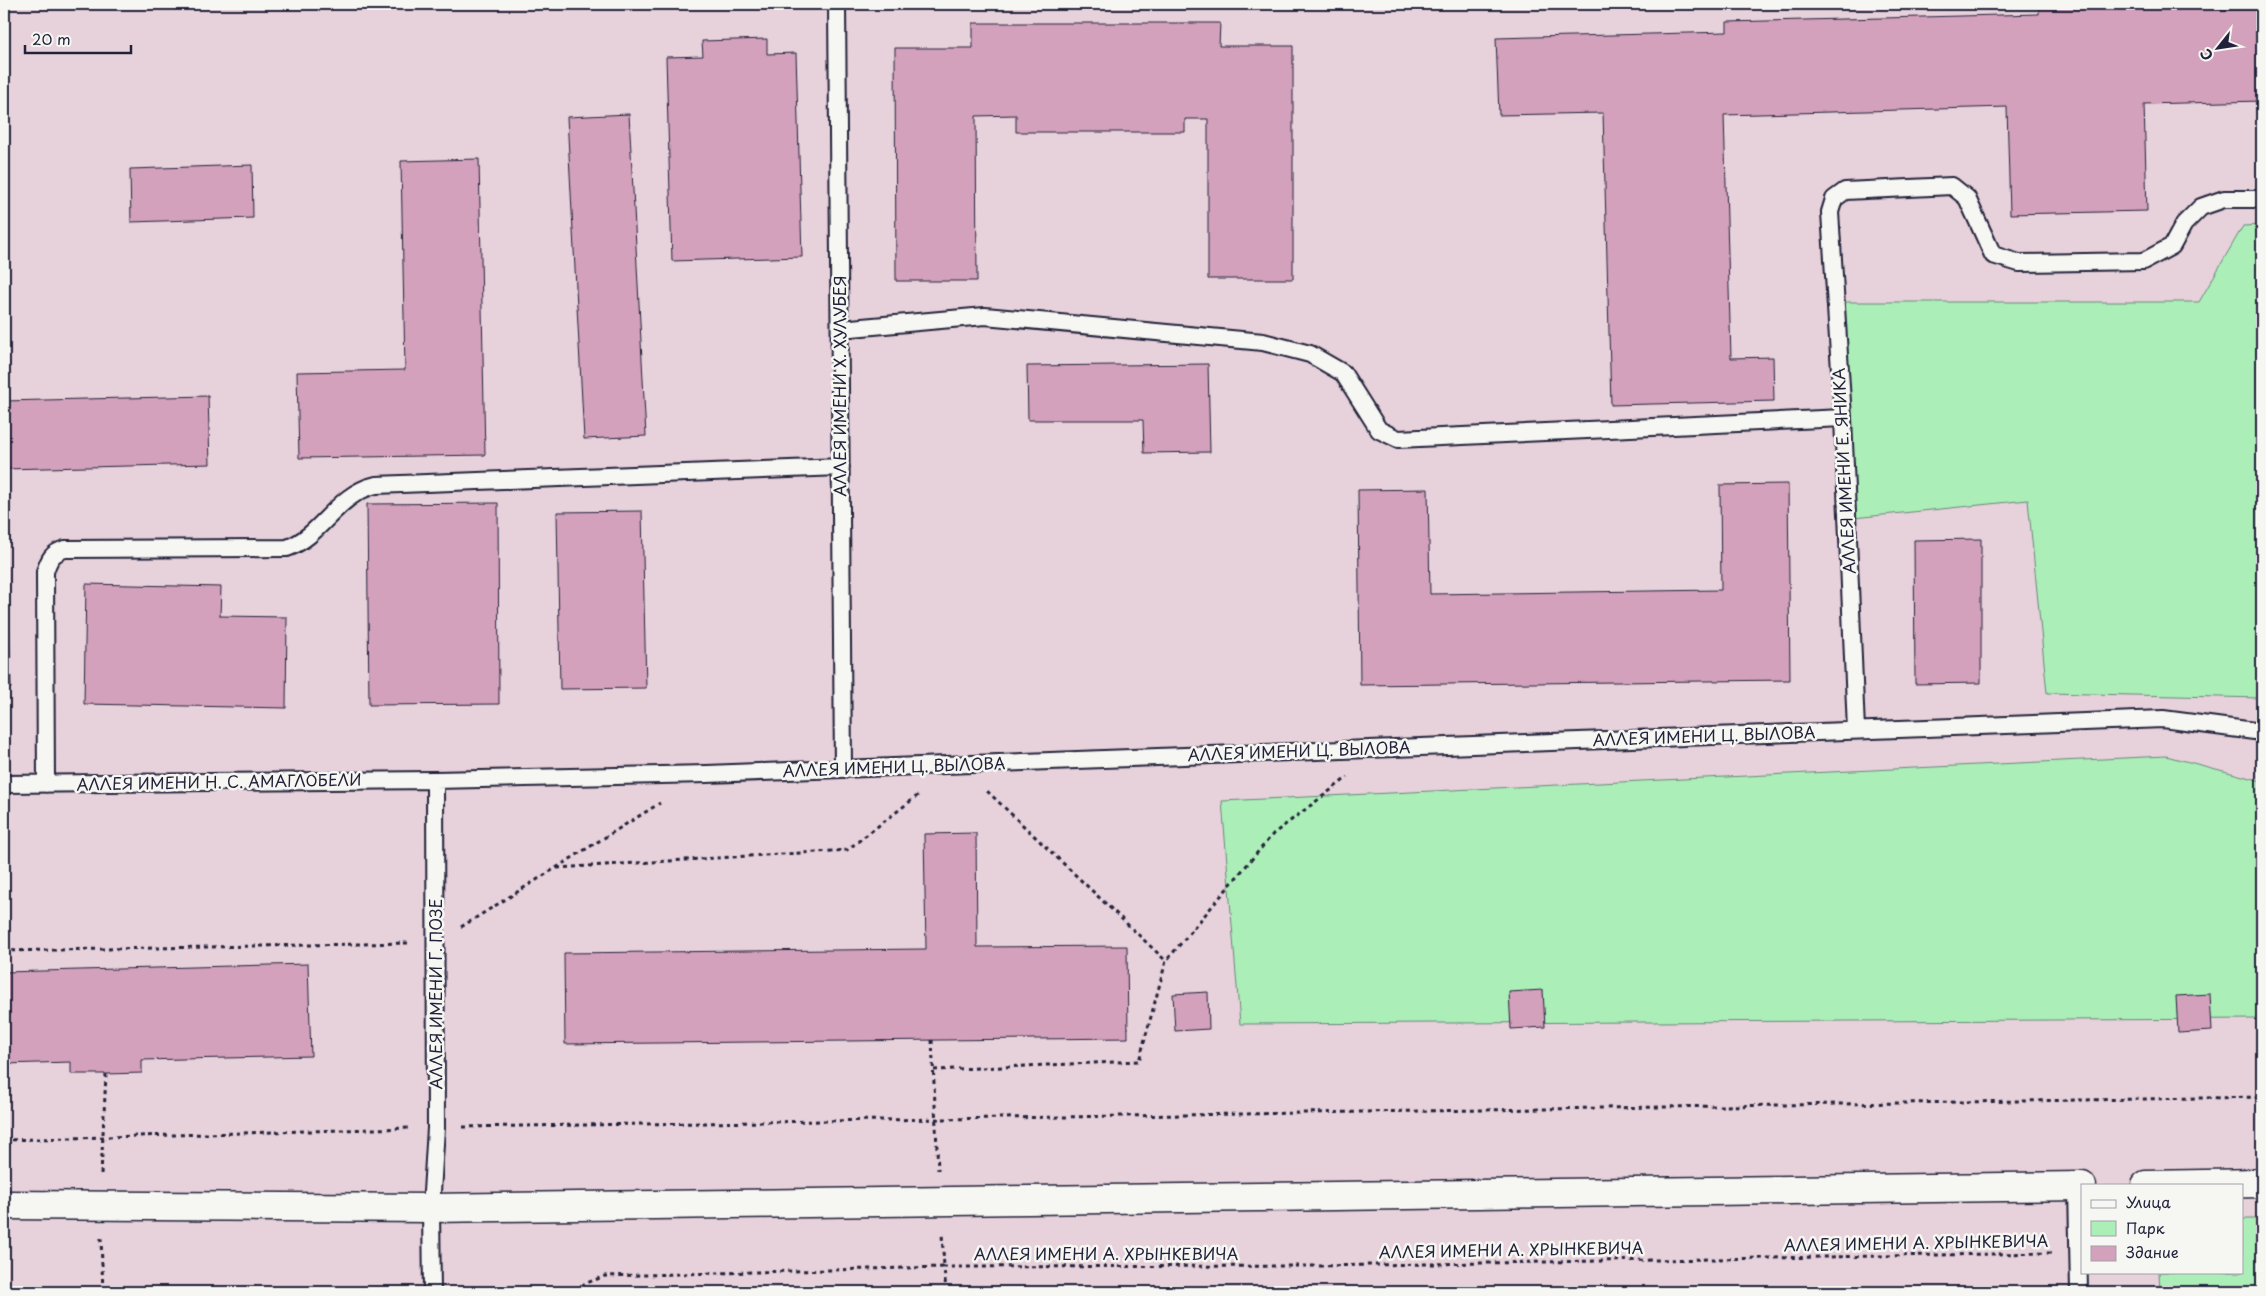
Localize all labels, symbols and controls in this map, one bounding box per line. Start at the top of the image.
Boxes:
scale bar [25,22,131,54]
north arrow [2194,22,2244,72]
text: 20 m [32,27,71,50]
text: С [2195,45,2218,65]
street label: АЛЛЕЯ ИМЕНИ Х. ХУЛУБЕЯ [827,275,851,497]
street label: АЛЛЕЯ ИМЕНИ Е. ЯНИКА [1826,367,1860,575]
street label: АЛЛЕЯ ИМЕНИ Ц. ВЫЛОВА [1592,719,1816,751]
street label: АЛЛЕЯ ИМЕНИ Ц. ВЫЛОВА [1187,734,1411,766]
street label: АЛЛЕЯ ИМЕНИ Ц. ВЫЛОВА [782,750,1006,782]
street label: АЛЛЕЯ ИМЕНИ Н. С. АМАГЛОБЕЛИ [76,767,362,795]
street label: АЛЛЕЯ ИМЕНИ Г. ПОЗЕ [423,898,447,1090]
legend [2081,1184,2244,1274]
text: Улица [2126,1190,2171,1213]
text: Парк [2126,1216,2165,1239]
street label: АЛЛЕЯ ИМЕНИ А. ХРЫНКЕВИЧА [1784,1228,2049,1256]
street label: АЛЛЕЯ ИМЕНИ А. ХРЫНКЕВИЧА [1379,1235,1644,1263]
text: Здание [2126,1240,2179,1263]
street label: АЛЛЕЯ ИМЕНИ А. ХРЫНКЕВИЧА [974,1241,1239,1265]

